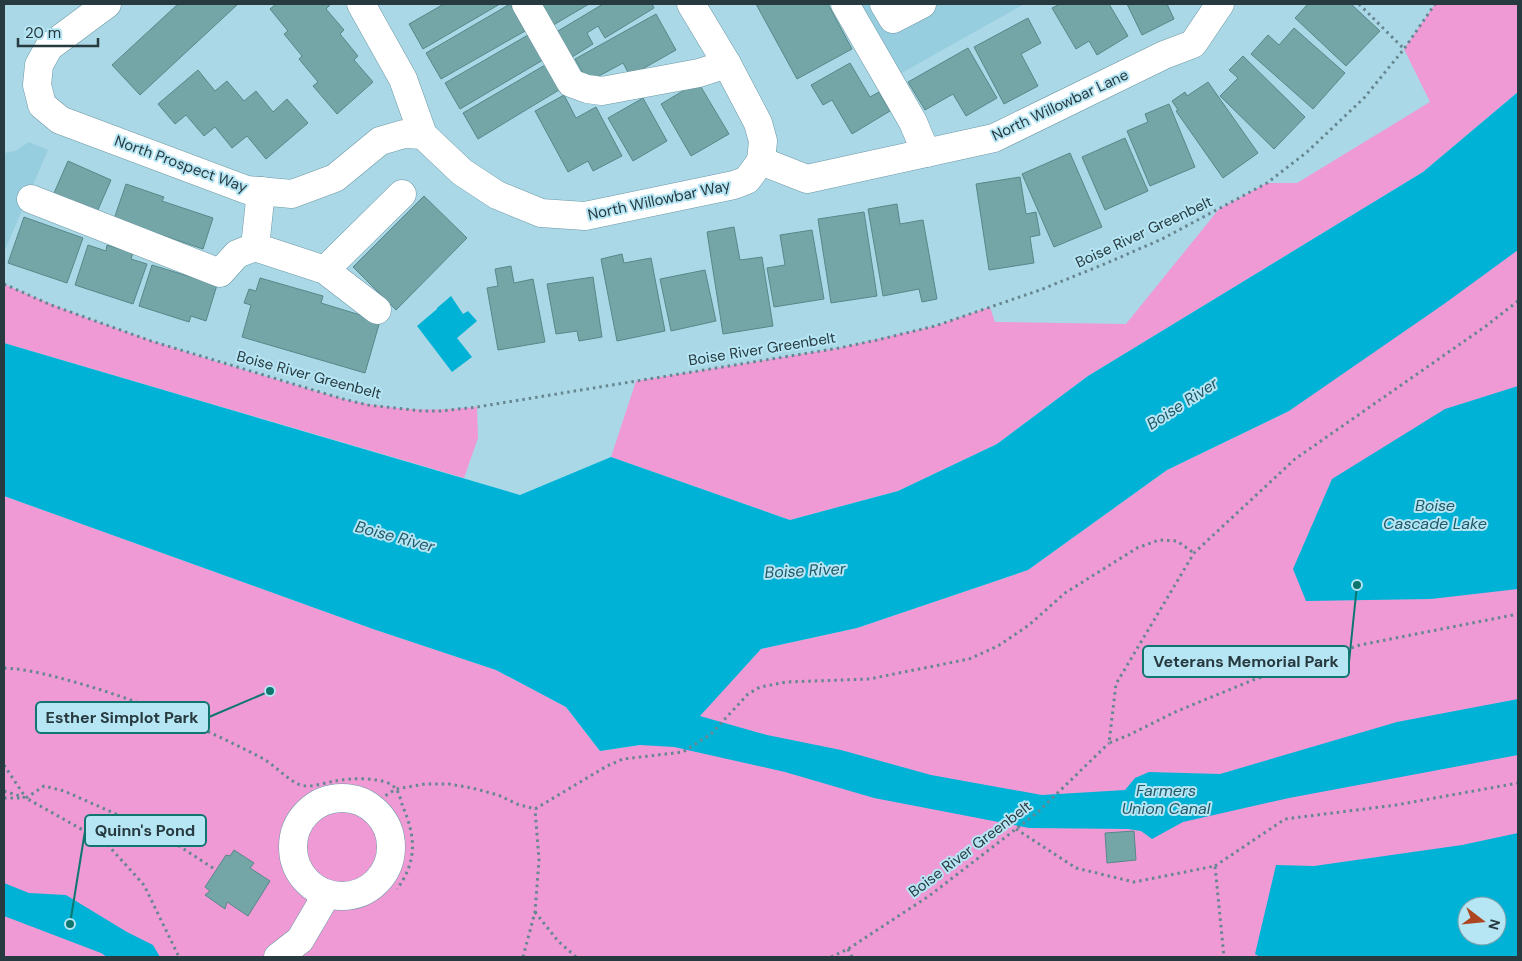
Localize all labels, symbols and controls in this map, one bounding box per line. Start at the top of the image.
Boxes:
scale bar [18,15,98,47]
text: 20 m [25,23,61,43]
street label: North Willowbar Lane [988,65,1132,145]
street label: North Prospect Way [112,131,251,198]
street label: North Willowbar Way [586,175,733,225]
street label: Boise River Greenbelt [1072,191,1216,273]
street label: Boise River Greenbelt [687,327,837,371]
street label: Boise River Greenbelt [234,346,384,404]
water label: Boise River [1142,372,1223,434]
water label: Boise Cascade Lake [1383,495,1487,534]
water label: Boise River [353,516,438,557]
water label: Boise River [764,558,847,583]
callout: Veterans Memorial Park [1143,646,1349,677]
text: Veterans Memorial Park [1153,651,1340,672]
callout: Esther Simplot Park [36,702,209,733]
text: Esther Simplot Park [46,707,199,728]
water label: Farmers Union Canal [1122,780,1211,819]
street label: Boise River Greenbelt [904,796,1036,902]
callout: Quinn's Pond [85,815,206,846]
text: Quinn's Pond [95,820,195,841]
north arrow [1457,896,1507,946]
text: N [1484,917,1505,932]

